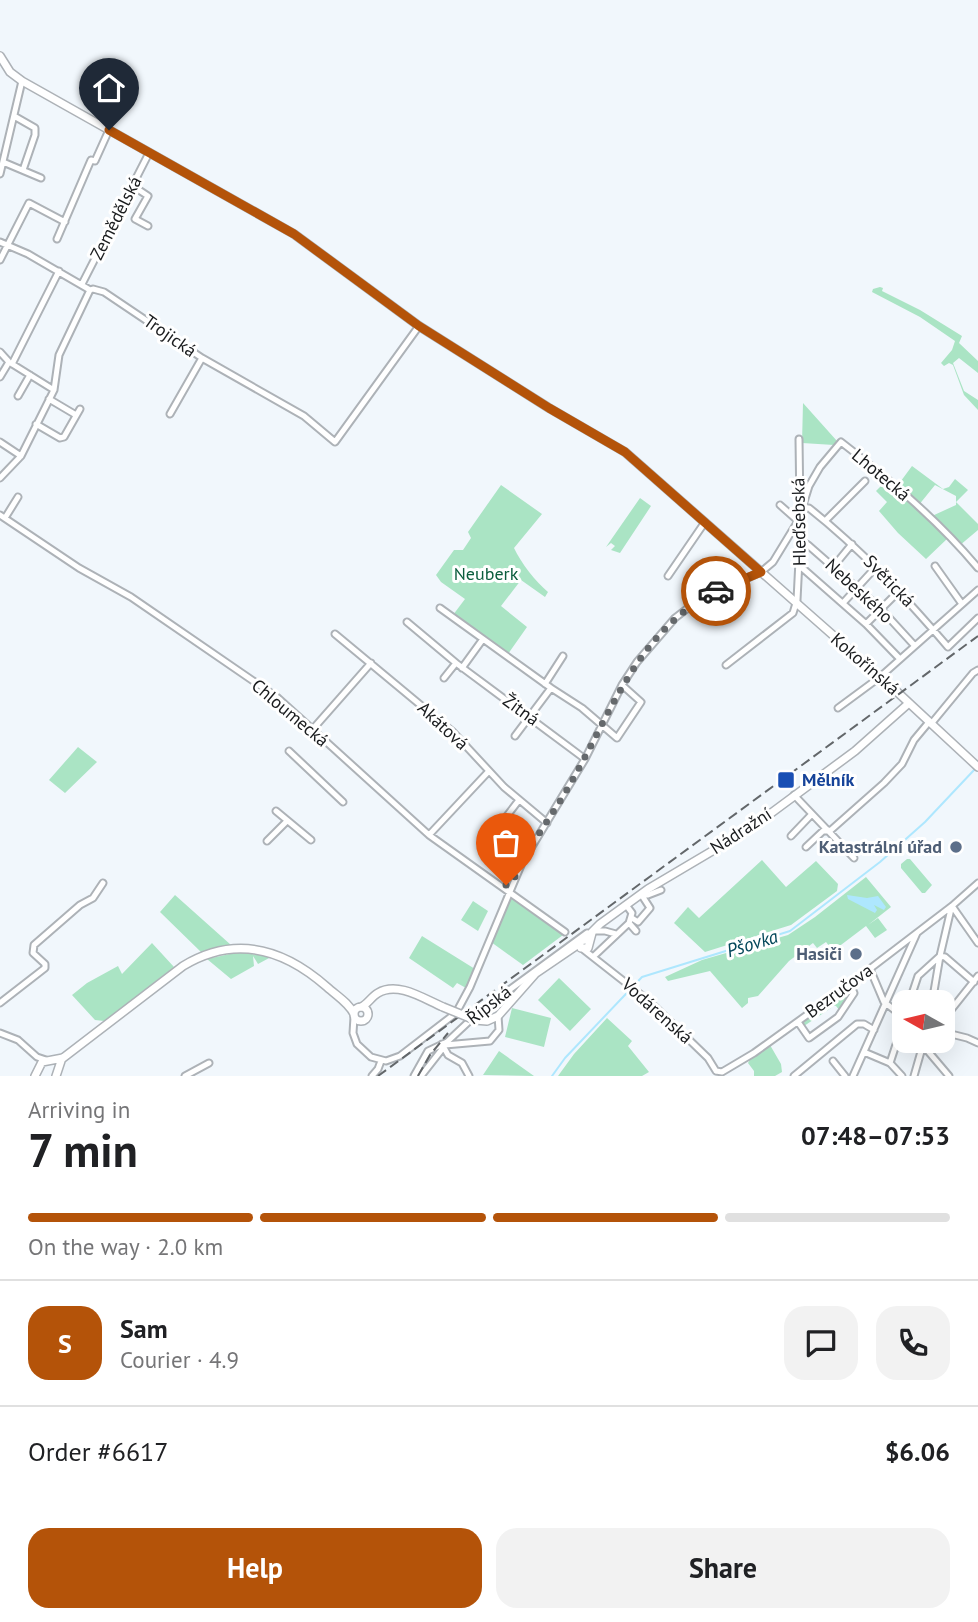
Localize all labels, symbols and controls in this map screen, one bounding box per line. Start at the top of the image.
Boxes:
pin [79,58,139,130]
icon: home [90,69,128,107]
street label: Zemědělská [85,172,146,264]
street label: Trojická [139,309,201,362]
street label: Lhotecká [847,444,915,506]
street label: Hleďsebská [786,478,811,566]
street label: Světická [859,550,920,612]
street label: Nebeského [821,553,898,628]
courier [681,556,751,626]
park label: Neuberk [454,562,519,585]
icon: car [697,572,735,610]
street label: Kokořínská [826,627,904,700]
street label: Chloumecká [247,674,334,752]
street label: Žitná [499,689,544,731]
street label: Akátová [413,696,474,755]
place label: Mělník [802,768,854,791]
marker: Mělník [776,770,796,790]
street label: Nádražní [706,802,776,859]
pin [476,813,536,885]
icon: bag [487,824,525,862]
place label: Katastrální úřad [819,835,942,858]
marker: Katastrální úřad [948,839,964,855]
water label: Pšovka [723,924,781,962]
place label: Hasiči [796,942,842,965]
marker: Hasiči [848,946,864,962]
street label: Bezručova [800,958,877,1023]
street label: Vodárenská [616,972,698,1049]
street label: Řípská [462,980,516,1029]
north arrow [892,990,956,1054]
map controls [892,990,955,1053]
text: Arriving in [28,1095,130,1124]
text: 07:48–07:53 [801,1119,950,1152]
text: 7 min [28,1120,138,1180]
text: On the way · 2.0 km [28,1232,223,1261]
button: chat [784,1306,858,1380]
button: phone [876,1306,950,1380]
text: Sam [120,1312,168,1345]
text: S [58,1327,72,1360]
text: Courier · 4.9 [120,1345,239,1374]
text: Order #6617 [28,1435,168,1468]
text: $6.06 [885,1435,950,1468]
button: Help [28,1528,482,1608]
button: Share [496,1528,950,1608]

